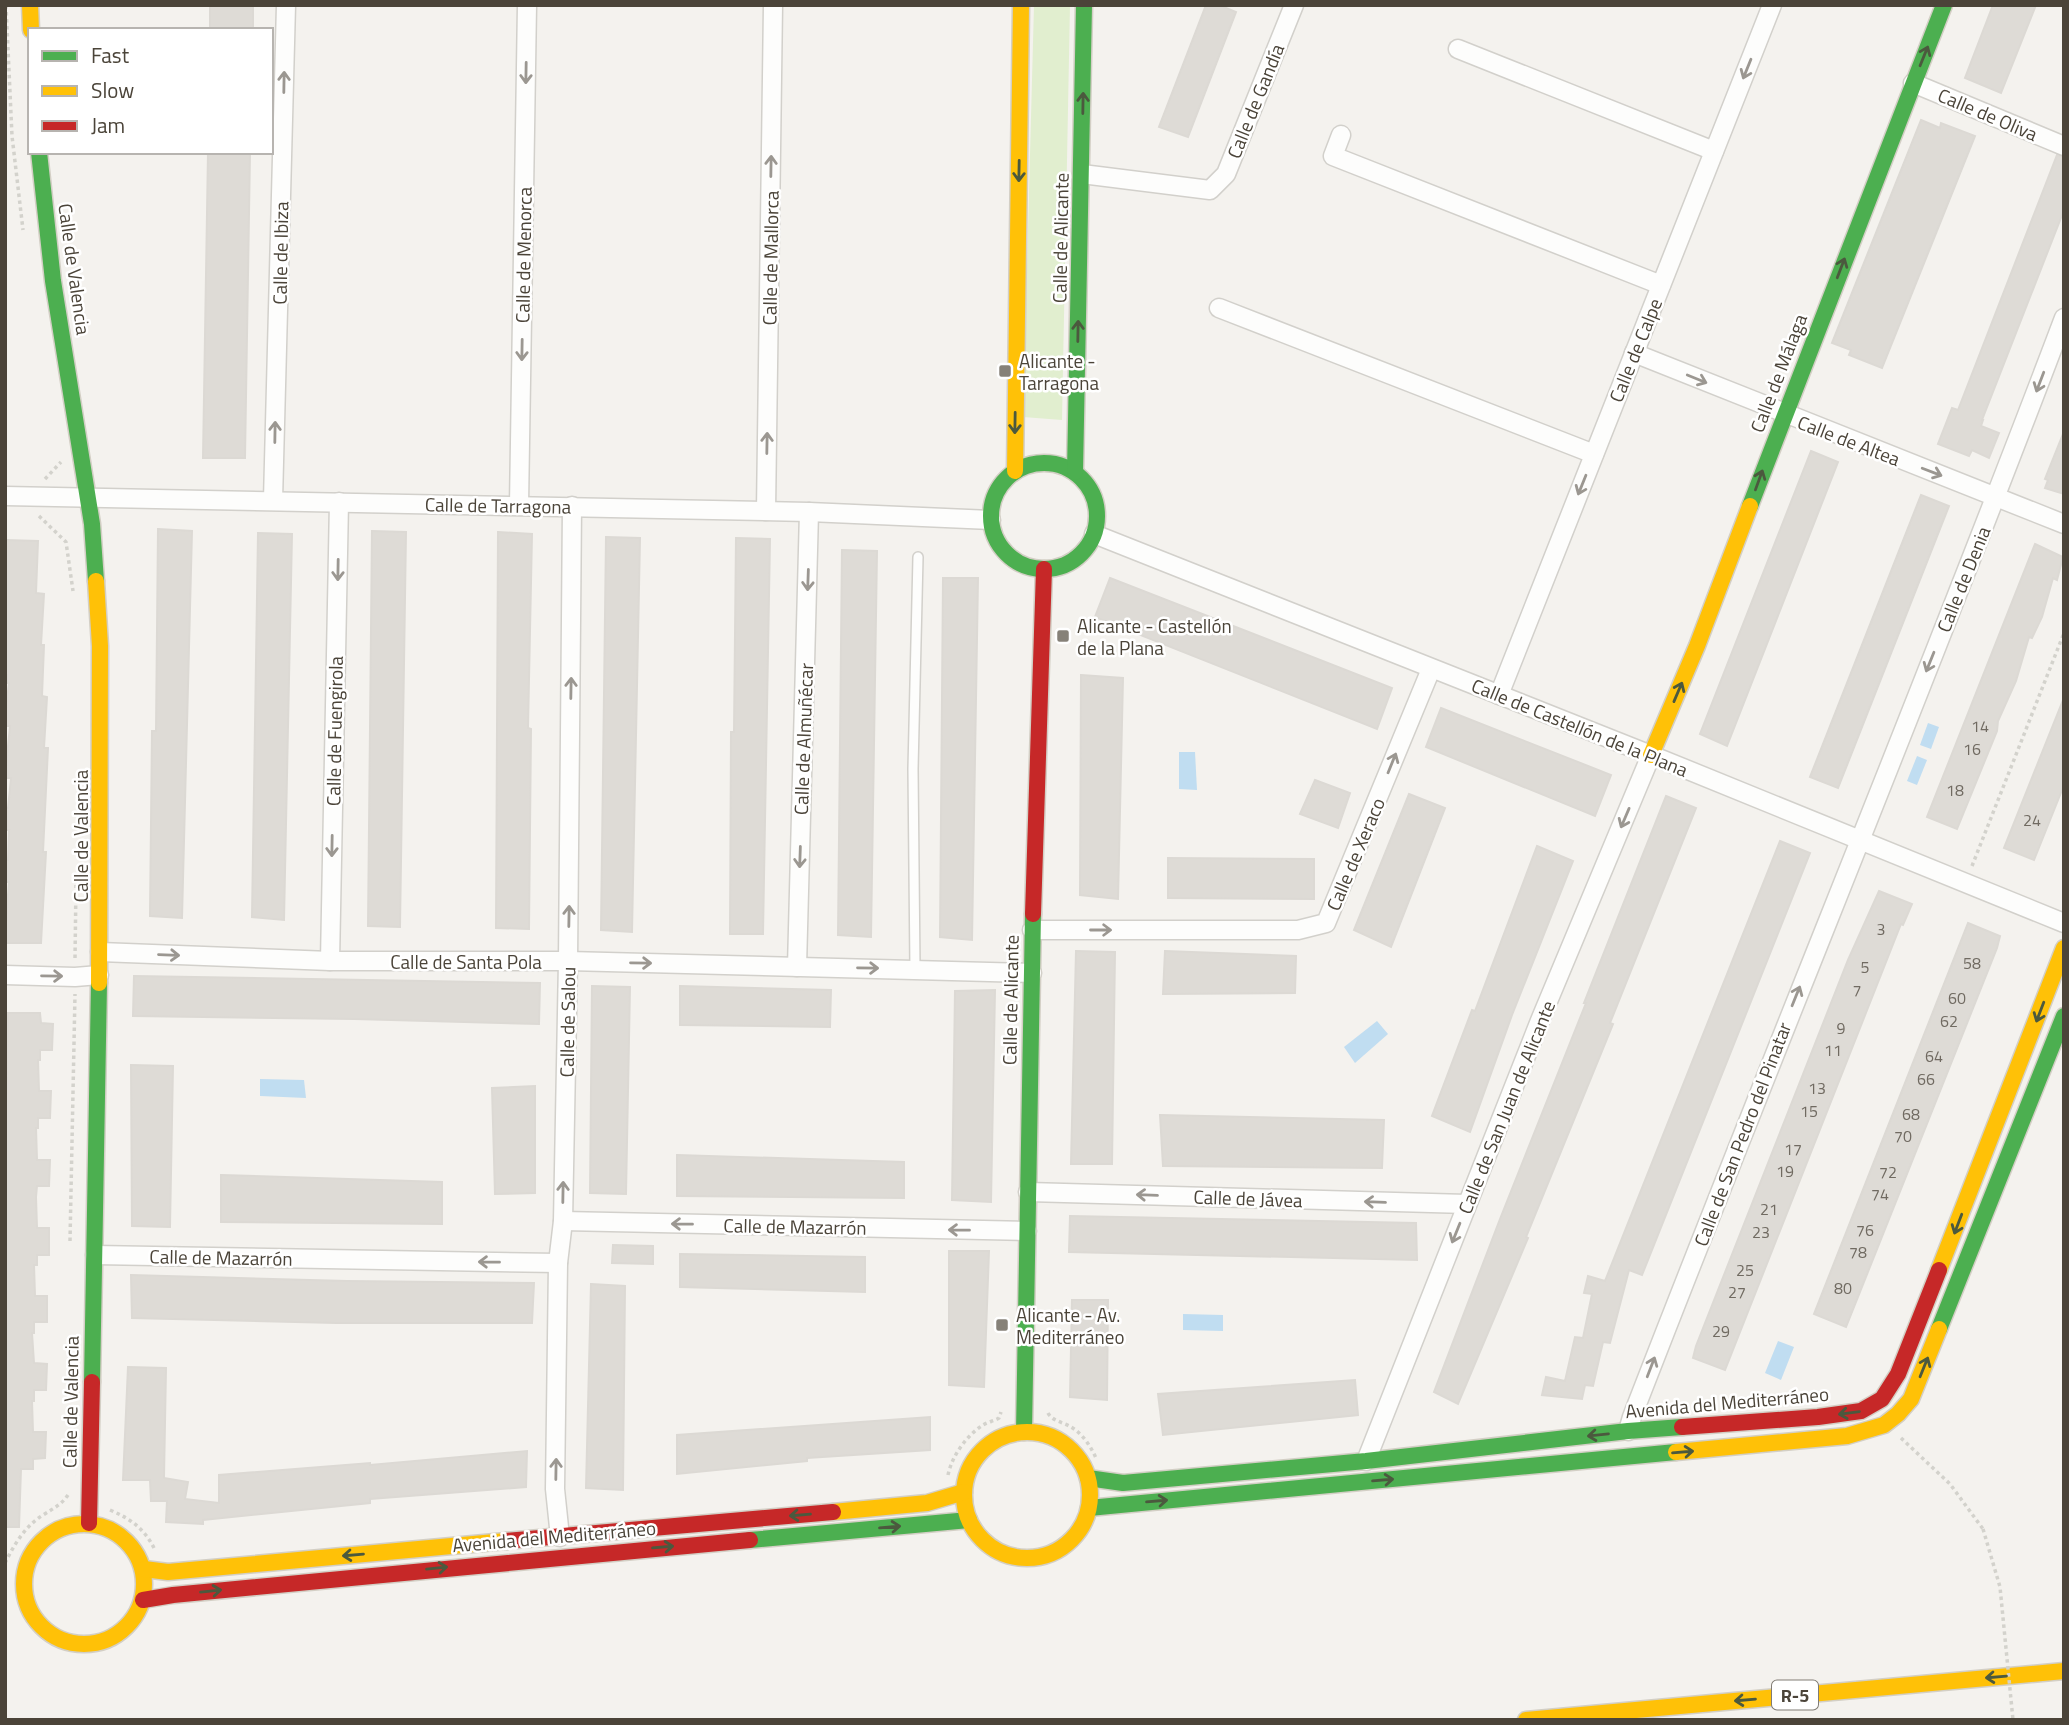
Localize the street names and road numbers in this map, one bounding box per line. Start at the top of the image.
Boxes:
street label: Calle de Gandía [1219,39,1291,163]
street label: Calle de Oliva [1934,80,2043,148]
street label: Calle de Alicante [1044,173,1076,303]
street label: Calle de Menorca [507,186,539,323]
street label: Calle de Mallorca [754,190,786,326]
street label: Calle de Valencia [51,201,99,337]
street label: Calle de Ibiza [265,201,295,305]
street label: Calle de Calpe [1601,294,1669,406]
street label: Calle de Málaga [1742,309,1814,437]
street label: Calle de Altea [1794,407,1905,473]
street label: Calle de Tarragona [425,489,572,521]
street label: Calle de Denia [1929,521,1998,636]
street label: Calle de Fuengirola [318,655,350,806]
street label: Calle de Almuñécar [786,662,820,816]
street label: Calle de Castellón de la Plana [1467,670,1693,784]
street label: Calle de Valencia [66,769,95,902]
street label: Calle de Xeraco [1318,793,1392,915]
street label: Calle de Alicante [994,935,1026,1065]
street label: Calle de Santa Pola [390,947,542,976]
street label: Calle de Salou [552,966,582,1078]
street label: Calle de San Juan de Alicante [1450,996,1562,1218]
street label: Calle de San Pedro del Pinatar [1686,1017,1798,1250]
street label: Calle de Jávea [1193,1182,1304,1214]
street label: Calle de Mazarrón [723,1210,867,1242]
street label: Calle de Mazarrón [149,1241,293,1273]
street label: Calle de Valencia [54,1335,86,1468]
street label: Avenida del Mediterráneo [1624,1379,1830,1425]
street label: Avenida del Mediterráneo [451,1513,657,1559]
road number: R-5 [1772,1680,1818,1710]

